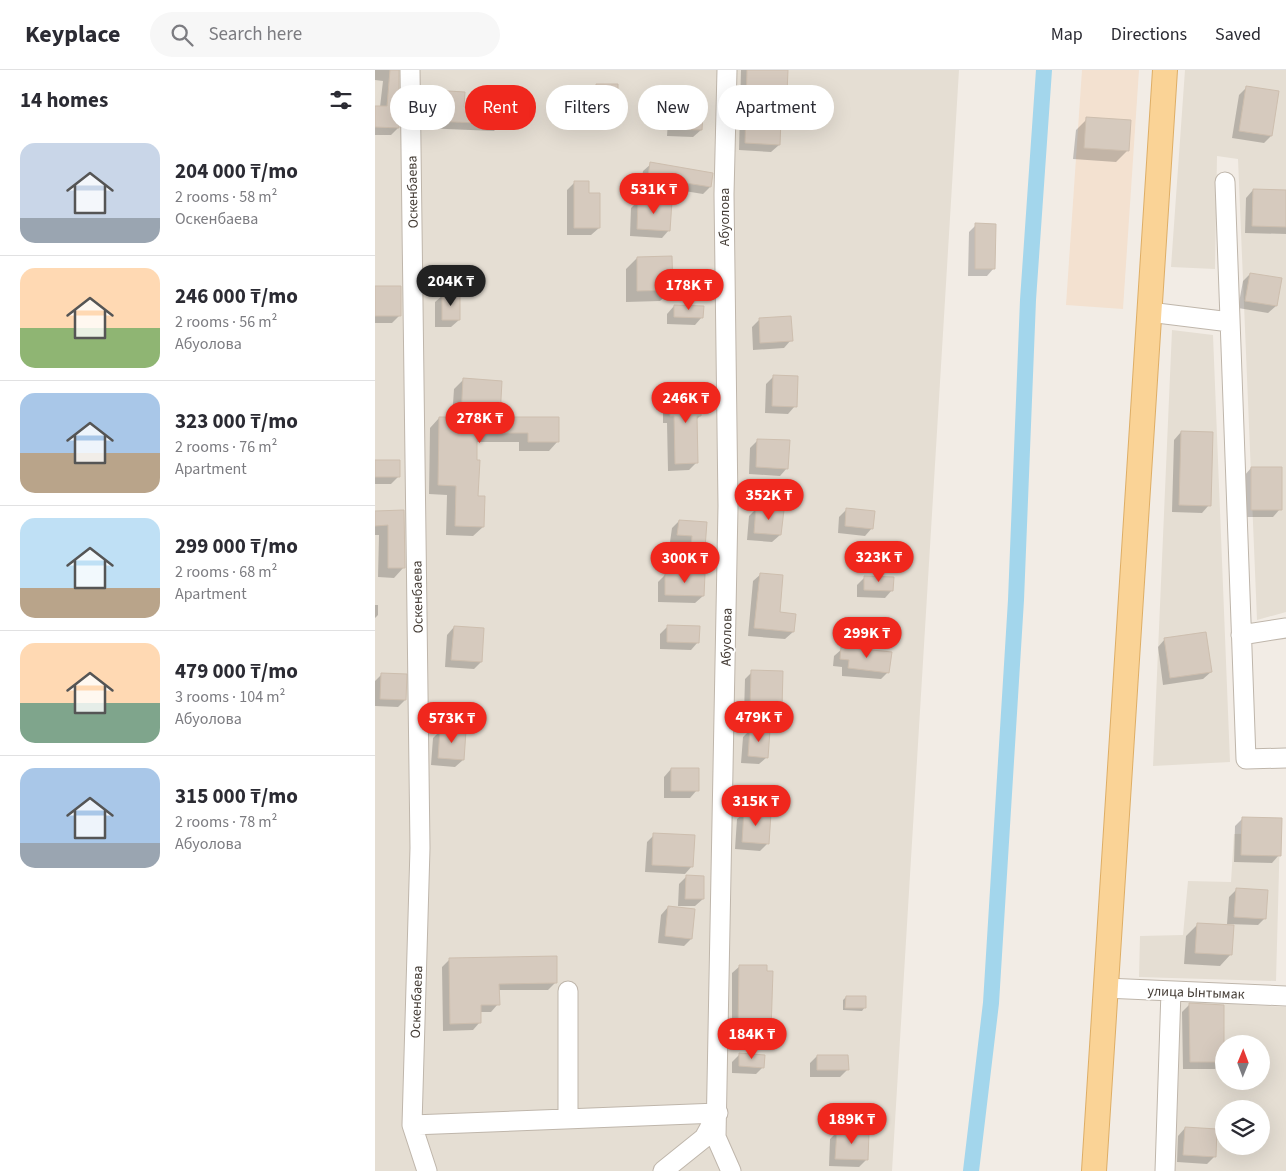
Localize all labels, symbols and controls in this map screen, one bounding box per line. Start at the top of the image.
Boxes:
search box [150,12,500,57]
text: Keyplace [25,17,120,52]
icon: search [168,21,196,49]
text: Search here [208,21,302,48]
text: Map [1051,22,1083,47]
text: Directions [1111,22,1187,47]
text: Saved [1215,22,1261,47]
text: 14 homes [20,85,108,115]
chip: Buy [390,85,455,130]
chip: Rent [465,85,536,130]
chip: Filters [546,85,628,130]
chip: New [638,85,708,130]
chip: Apartment [718,85,834,130]
icon: filters [327,86,355,114]
street label: Оскенбаева [402,155,424,229]
text: 204 000 ₸/mo [175,156,298,186]
icon: home [60,163,120,223]
pin: 531K ₸ [613,172,695,215]
text: 531K ₸ [631,178,677,200]
text: 2 rooms · 58 m² [175,186,277,208]
street label: Абуолова [715,188,735,246]
text: Оскенбаева [175,208,258,230]
pin: 204K ₸ [410,264,492,307]
pin: 178K ₸ [648,268,730,311]
text: 204K ₸ [428,270,474,292]
text: 178K ₸ [666,274,712,296]
text: 246 000 ₸/mo [175,281,298,311]
icon: home [60,288,120,348]
text: 2 rooms · 56 m² [175,311,277,333]
text: Абуолова [175,333,242,355]
pin: 246K ₸ [645,382,727,424]
text: 246K ₸ [663,387,709,409]
pin: 278K ₸ [439,402,521,444]
text: 323 000 ₸/mo [175,406,298,436]
text: 278K ₸ [457,407,503,429]
icon: home [60,413,120,473]
text: 2 rooms · 76 m² [175,436,277,458]
text: Apartment [175,458,247,480]
pin: 352K ₸ [728,478,810,521]
text: 352K ₸ [746,484,792,506]
text: 299 000 ₸/mo [175,531,298,561]
icon: home [60,538,120,598]
pin: 323K ₸ [838,540,920,583]
pin: 300K ₸ [644,542,726,584]
text: 323K ₸ [856,546,902,568]
text: 300K ₸ [662,547,708,569]
street label: Оскенбаева [407,560,429,634]
text: 2 rooms · 68 m² [175,561,277,583]
text: Apartment [175,583,247,605]
street label: Абуолова [716,608,738,666]
pin: 299K ₸ [826,616,908,659]
text: 299K ₸ [844,622,890,644]
text: 479 000 ₸/mo [175,656,298,686]
icon: home [60,663,120,723]
text: 3 rooms · 104 m² [175,686,285,708]
pin: 479K ₸ [718,700,800,743]
pin: 573K ₸ [411,702,493,744]
text: 479K ₸ [736,706,782,728]
text: 573K ₸ [429,707,475,729]
text: Абуолова [175,708,242,730]
text: 315 000 ₸/mo [175,781,298,811]
pin: 315K ₸ [715,784,797,827]
icon: home [60,788,120,848]
text: 315K ₸ [733,790,779,812]
text: 2 rooms · 78 m² [175,811,277,833]
text: Абуолова [175,833,242,855]
street label: Оскенбаева [406,965,428,1039]
street label: улица Ынтымак [1147,981,1245,1005]
pin: 184K ₸ [711,1018,793,1060]
text: 184K ₸ [729,1023,775,1045]
north arrow [1215,1035,1270,1090]
map controls [1215,1035,1270,1155]
button: layers [1215,1100,1270,1155]
pin: 189K ₸ [811,1102,893,1145]
text: 189K ₸ [829,1108,875,1130]

